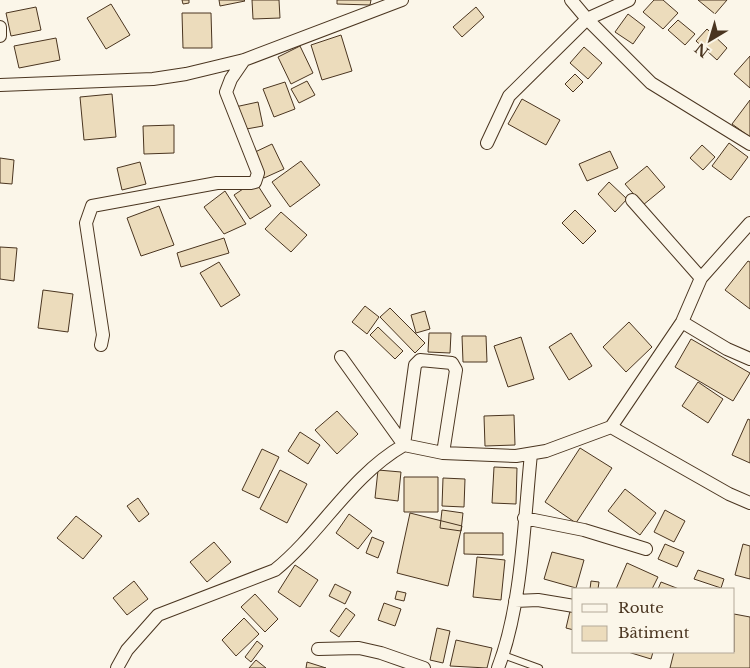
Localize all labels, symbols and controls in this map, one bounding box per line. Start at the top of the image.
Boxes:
north arrow [685,15,735,65]
text: N [691,39,713,61]
legend [572,588,735,653]
text: Route [618,598,664,617]
text: Bâtiment [618,623,690,642]

